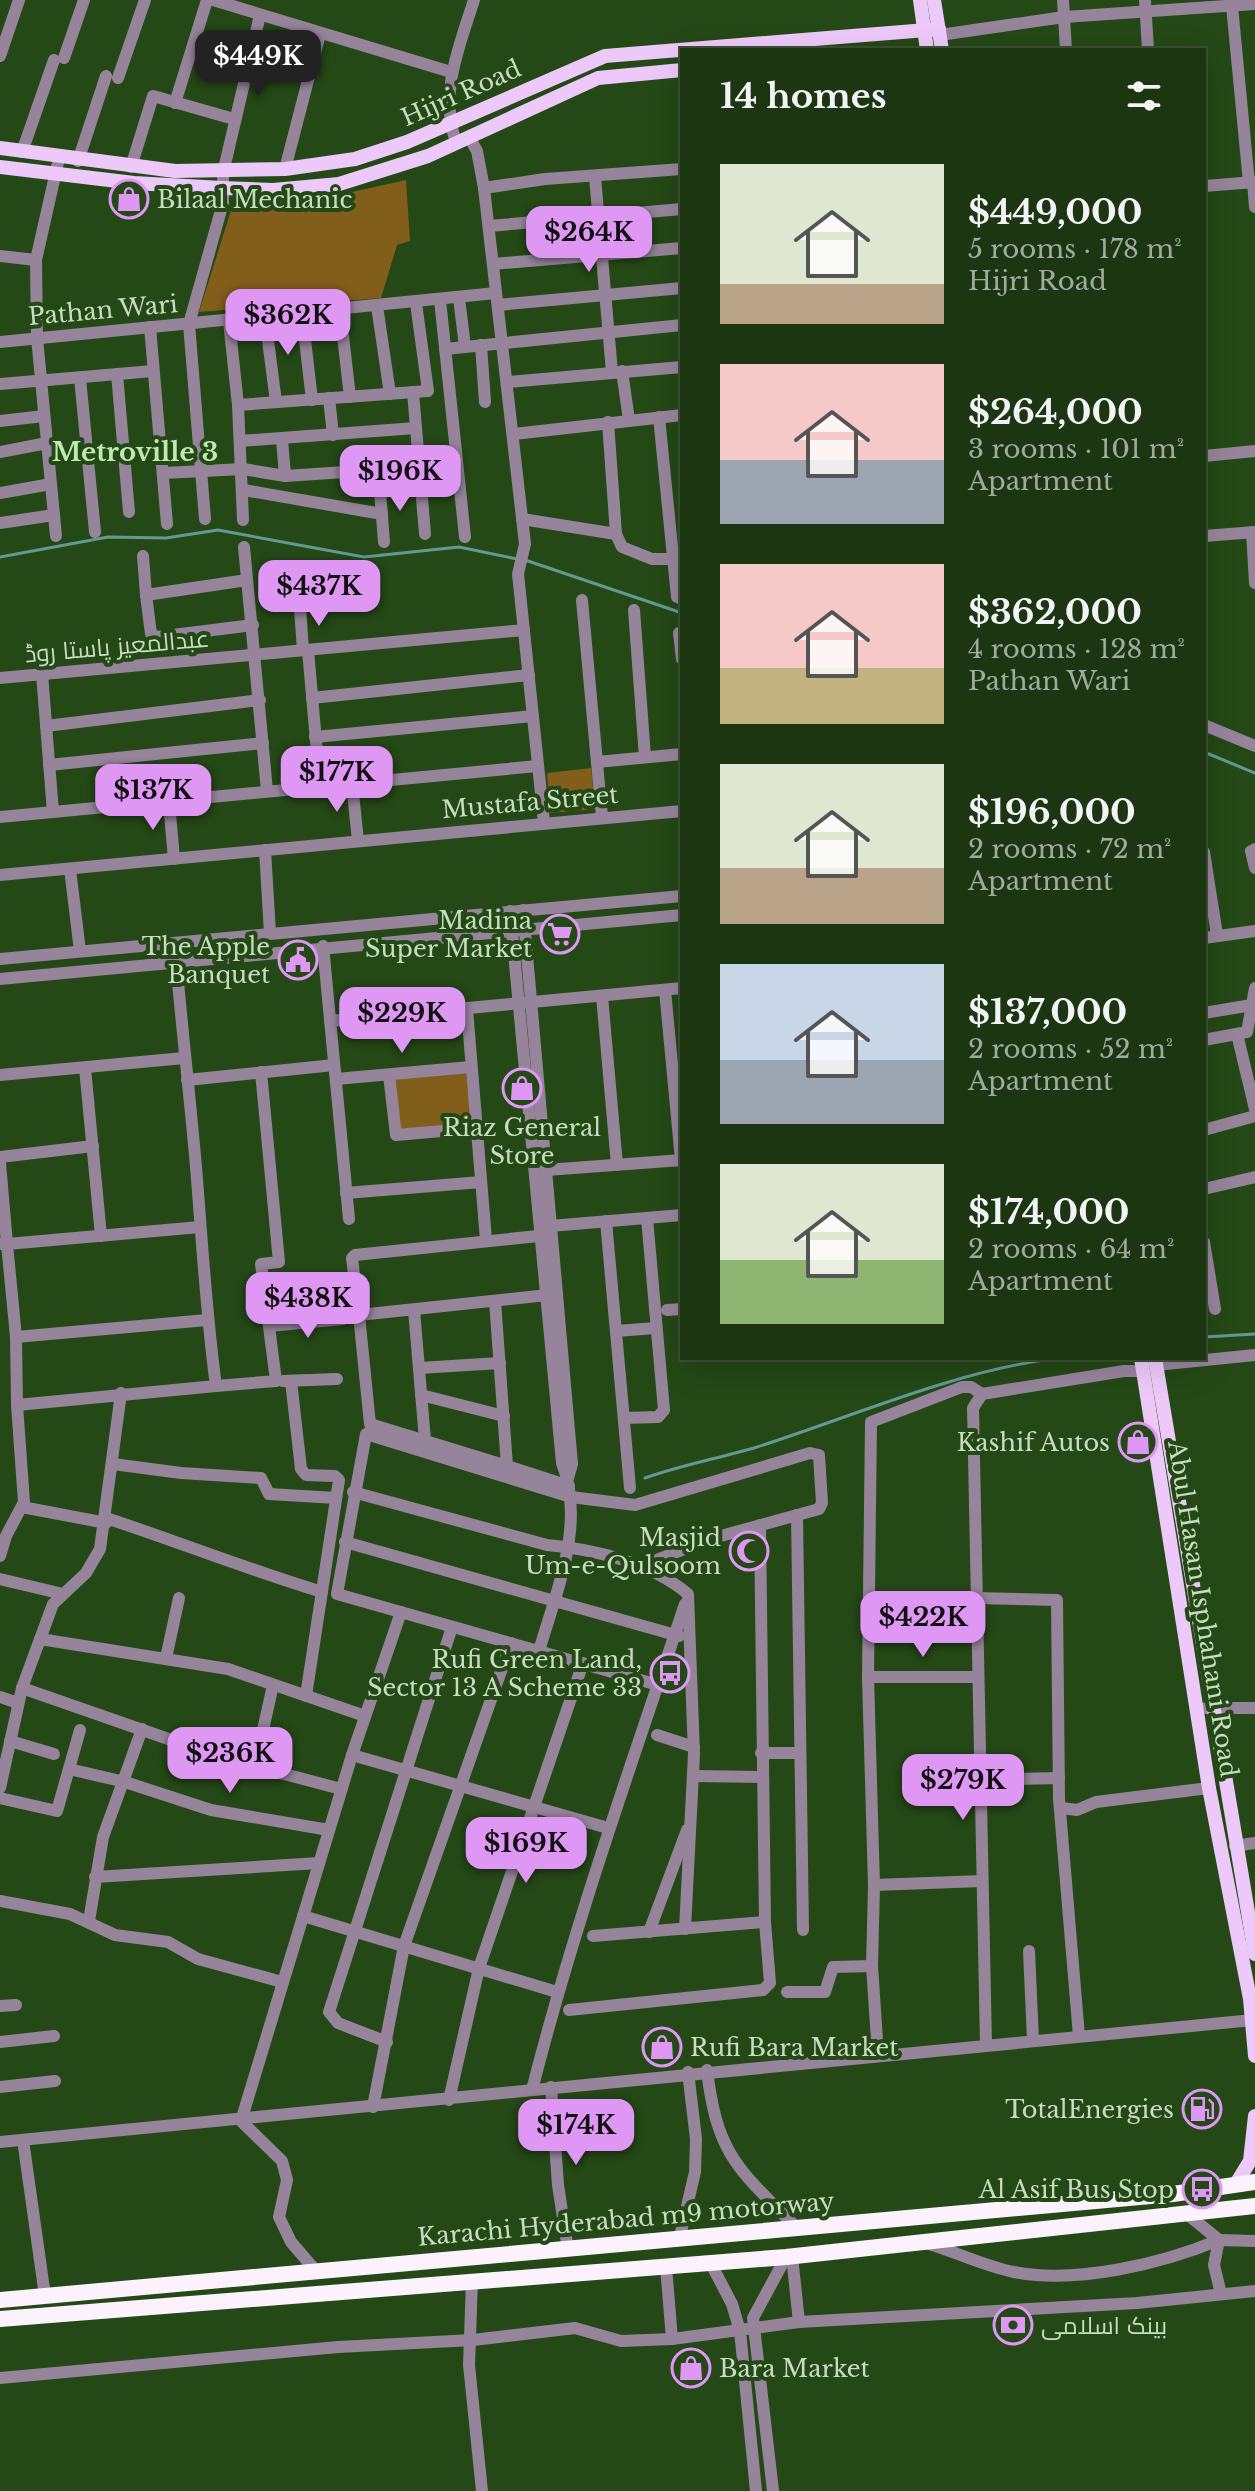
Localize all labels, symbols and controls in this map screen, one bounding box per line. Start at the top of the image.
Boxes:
pin: $449K [202,30,314,98]
text: $449K [213,40,303,72]
street label: Hijri Road [397,54,525,132]
icon: filters [1122,74,1166,118]
text: 14 homes [720,75,887,117]
shop icon: Bilaal Mechanic [108,178,150,220]
place label: Bilaal Mechanic [157,185,352,214]
text: $449,000 [968,191,1142,233]
icon: home [784,196,880,292]
pin: $264K [533,206,645,274]
text: $264K [544,216,634,248]
text: 5 rooms · 178 m² [968,233,1182,265]
text: Hijri Road [968,265,1107,297]
street label: Pathan Wari [27,289,179,331]
pin: $362K [232,289,344,357]
text: $362K [243,299,333,331]
text: $264,000 [968,391,1143,433]
icon: home [784,396,880,492]
text: 3 rooms · 101 m² [968,433,1184,465]
district label: Metroville 3 [52,436,218,468]
pin: $196K [344,445,456,513]
text: $196K [358,455,442,487]
text: Apartment [968,465,1113,497]
pin: $437K [263,560,375,628]
text: $437K [276,570,362,602]
text: $362,000 [968,591,1142,633]
icon: home [784,596,880,692]
street label: عبدالمعیز پاستا روڈ [24,623,211,671]
text: 4 rooms · 128 m² [968,633,1185,665]
text: Pathan Wari [968,665,1130,697]
pin: $177K [281,746,393,814]
text: $177K [299,756,375,788]
pin: $137K [97,764,209,832]
text: $137K [113,774,193,806]
street label: Mustafa Street [441,780,619,824]
text: $196,000 [968,791,1136,833]
icon: home [784,796,880,892]
text: 2 rooms · 72 m² [968,833,1171,865]
text: Apartment [968,865,1113,897]
place label: Madina Super Market [365,906,533,963]
supermarket icon: Madina Super Market [539,913,581,955]
place label: The Apple Banquet [142,932,270,989]
public building icon: The Apple Banquet [277,939,319,981]
pin: $229K [346,987,458,1055]
text: $137,000 [968,991,1127,1033]
icon: home [784,996,880,1092]
text: $229K [357,997,447,1029]
text: 2 rooms · 52 m² [968,1033,1173,1065]
text: Apartment [968,1065,1113,1097]
shop icon: Riaz General Store [501,1067,543,1109]
place label: Riaz General Store [443,1113,601,1170]
text: $174,000 [968,1191,1129,1233]
icon: home [784,1196,880,1292]
text: 2 rooms · 64 m² [968,1233,1174,1265]
text: Apartment [968,1265,1113,1297]
pin: $438K [252,1272,364,1340]
text: $438K [264,1282,352,1314]
shop icon: Kashif Autos [1117,1421,1159,1463]
place label: Kashif Autos [957,1428,1110,1457]
street label: Abul Hasan Isphahani Road [1162,1438,1244,1779]
place label: Masjid Um-e-Qulsoom [525,1523,721,1580]
mosque icon: Masjid Um-e-Qulsoom [728,1530,770,1572]
pin: $422K [867,1591,979,1659]
text: $422K [878,1601,968,1633]
place label: Rufi Green Land, Sector 13 A Scheme 33 [367,1645,642,1702]
bus stop icon: Rufi Green Land, Sector 13 A Scheme 33 [649,1652,691,1694]
pin: $236K [174,1727,286,1795]
text: $236K [185,1737,275,1769]
pin: $279K [907,1754,1019,1822]
text: $279K [920,1764,1006,1796]
pin: $169K [470,1817,582,1885]
text: $169K [484,1827,568,1859]
shop icon: Rufi Bara Market [641,2026,683,2068]
place label: Rufi Bara Market [690,2033,898,2062]
fuel station icon: TotalEnergies [1181,2088,1223,2130]
place label: TotalEnergies [1005,2095,1174,2124]
pin: $174K [520,2099,632,2167]
text: $174K [536,2109,616,2141]
bus stop icon: Al Asif Bus Stop [1181,2168,1223,2210]
place label: Al Asif Bus Stop [978,2175,1174,2204]
street label: Karachi Hyderabad m9 motorway [416,2186,836,2252]
bank icon: بینک اسلامی [992,2304,1034,2346]
place label: بینک اسلامی [1041,2311,1167,2340]
shop icon: Bara Market [670,2347,712,2389]
place label: Bara Market [719,2354,870,2383]

